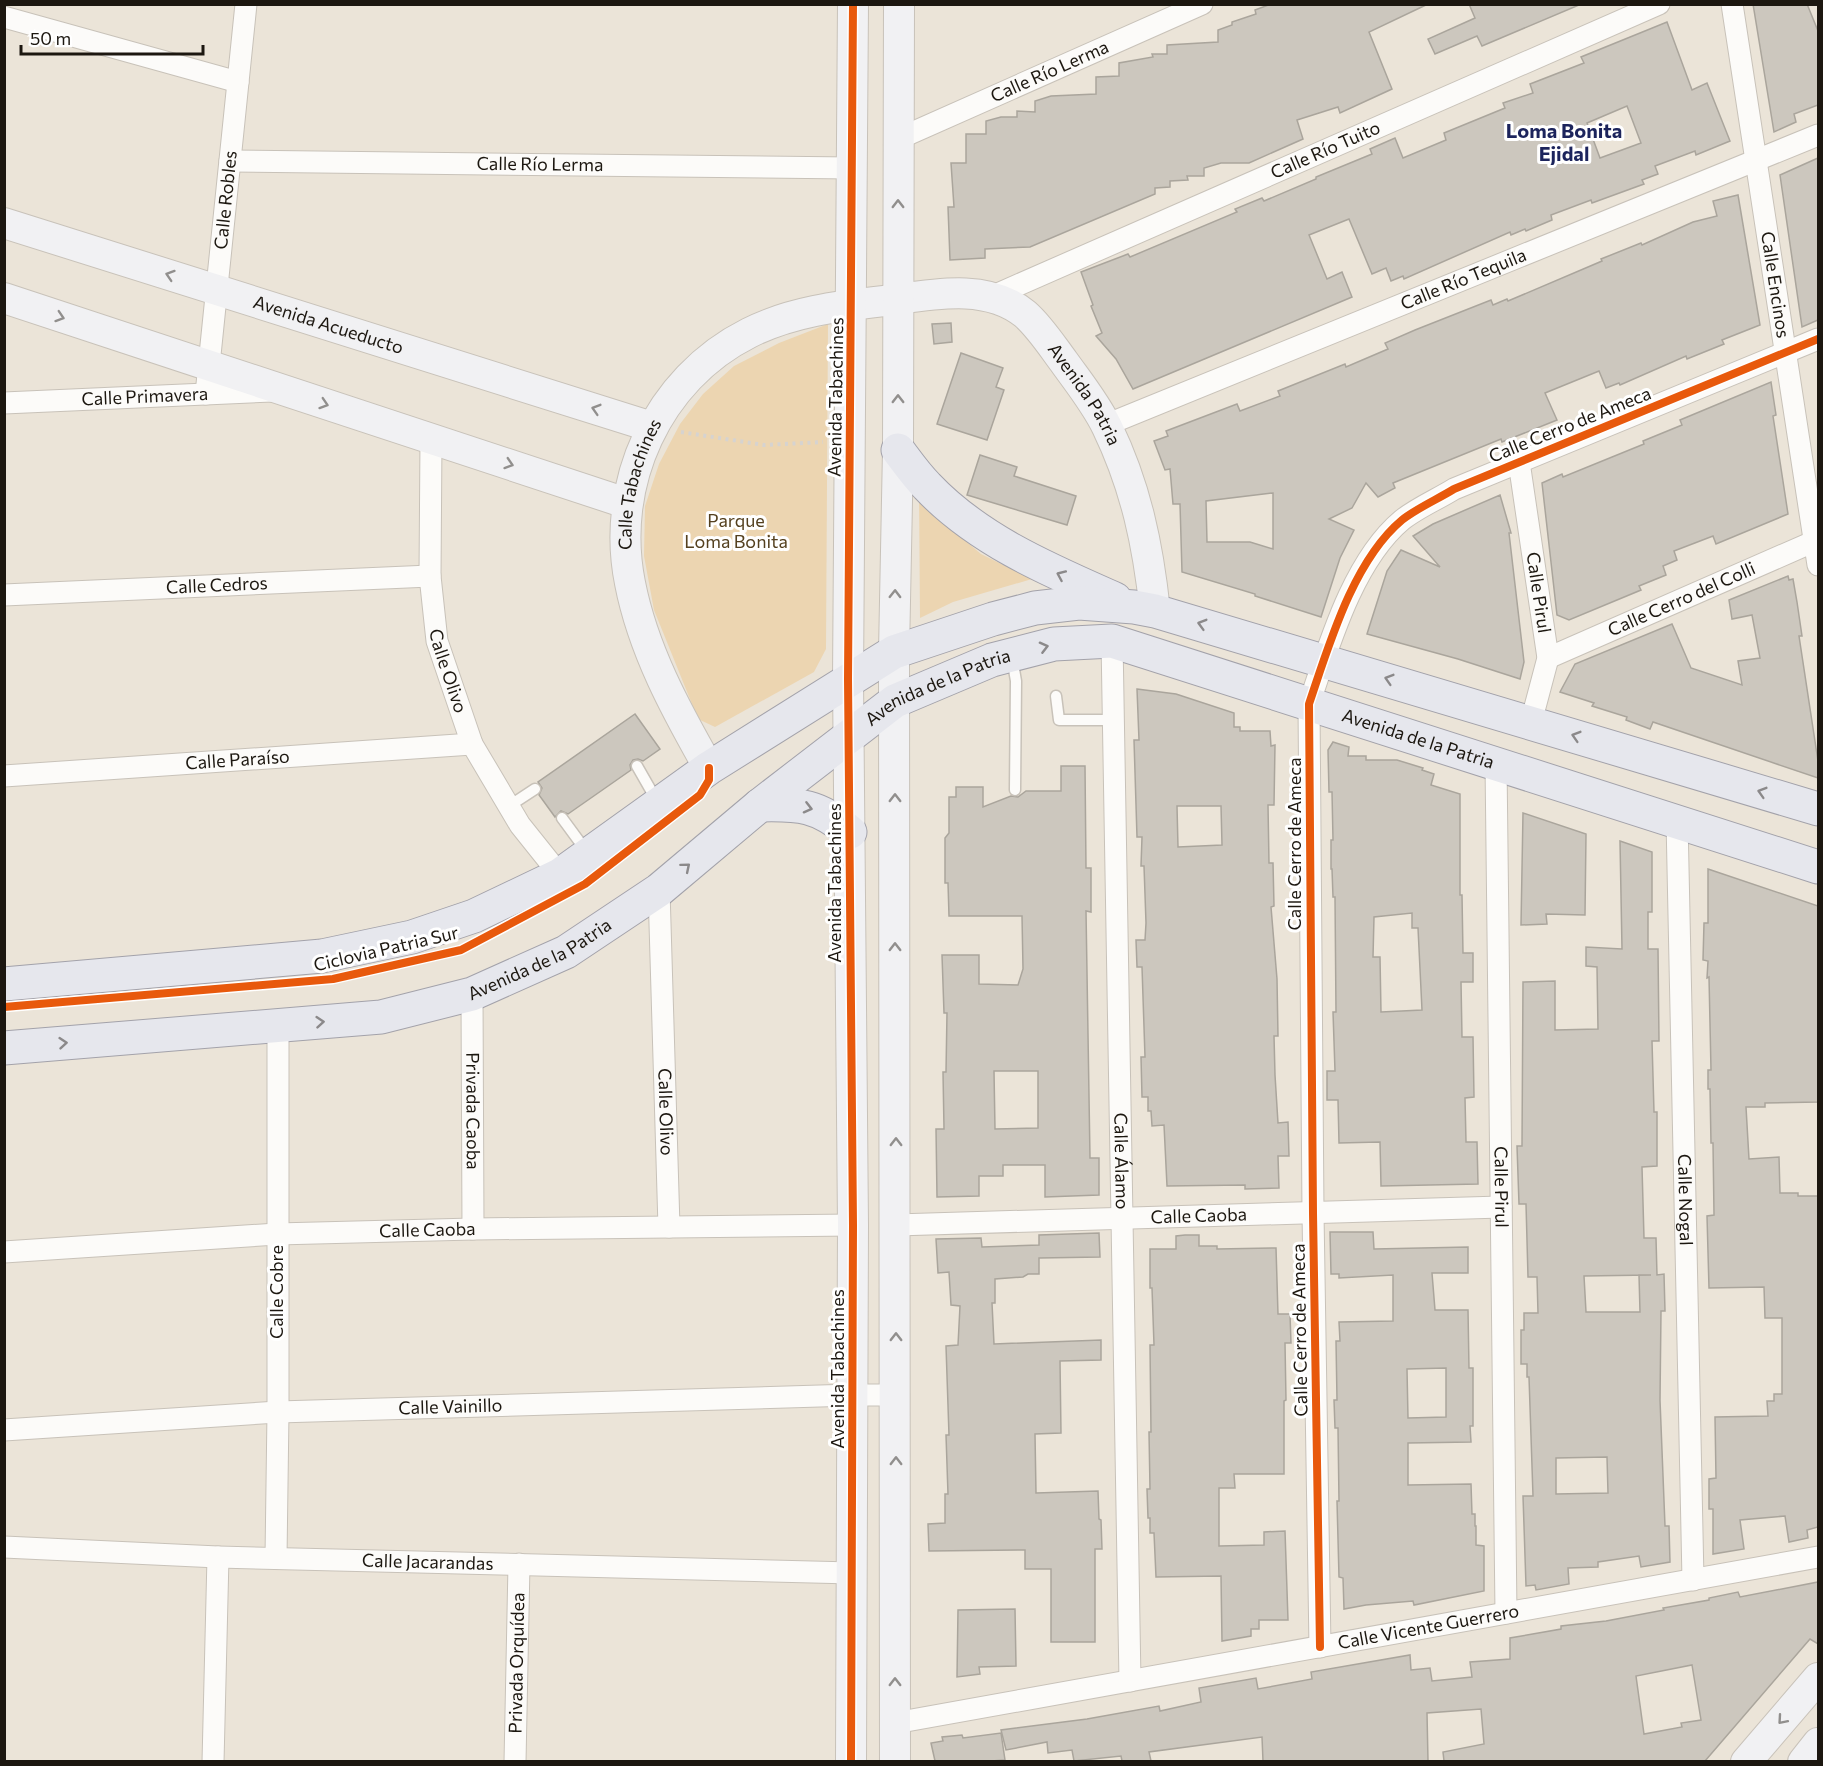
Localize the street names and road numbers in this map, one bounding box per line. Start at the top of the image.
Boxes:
street label: Calle Río Lerma [987,35,1112,107]
street label: Calle Río Tuito [1267,116,1383,183]
street label: Calle Robles [209,150,241,250]
street label: Calle Río Lerma [476,152,604,175]
street label: Calle Encinos [1757,230,1795,339]
street label: Calle Río Tequila [1397,243,1529,314]
street label: Avenida Acueducto [251,290,406,358]
street label: Avenida Tabachines [823,317,847,477]
street label: Avenida Patria [1044,338,1126,448]
street label: Calle Cerro de Ameca [1485,381,1654,467]
street label: Calle Primavera [81,382,209,410]
street label: Calle Tabachines [613,414,666,550]
street label: Calle Pirul [1522,550,1556,634]
street label: Calle Cerro del Colli [1604,557,1758,640]
street label: Calle Cedros [165,571,268,598]
street label: Calle Olivo [426,628,473,716]
street label: Avenida de la Patria [860,644,1013,730]
street label: Avenida de la Patria [1339,703,1497,773]
street label: Calle Paraíso [184,744,290,774]
street label: Calle Cerro de Ameca [1283,757,1305,931]
street label: Avenida Tabachines [823,803,845,963]
street label: Avenida de la Patria [464,913,615,1005]
street label: Ciclovia Patria Sur [311,921,460,975]
street label: Privada Caoba [462,1052,485,1170]
street label: Calle Olivo [654,1068,679,1156]
street label: Calle Álamo [1110,1112,1134,1209]
street label: Calle Pirul [1491,1146,1513,1228]
street label: Calle Nogal [1674,1154,1698,1246]
street label: Calle Caoba [1150,1203,1247,1227]
street label: Calle Caoba [379,1217,476,1241]
street label: Calle Cerro de Ameca [1286,1243,1312,1417]
street label: Calle Cobre [265,1245,287,1339]
street label: Avenida Tabachines [826,1289,848,1449]
street label: Calle Vainillo [398,1393,503,1418]
street label: Calle Jacarandas [362,1549,494,1574]
street label: Privada Orquídea [504,1592,528,1734]
street label: Calle Vicente Guerrero [1336,1599,1521,1653]

